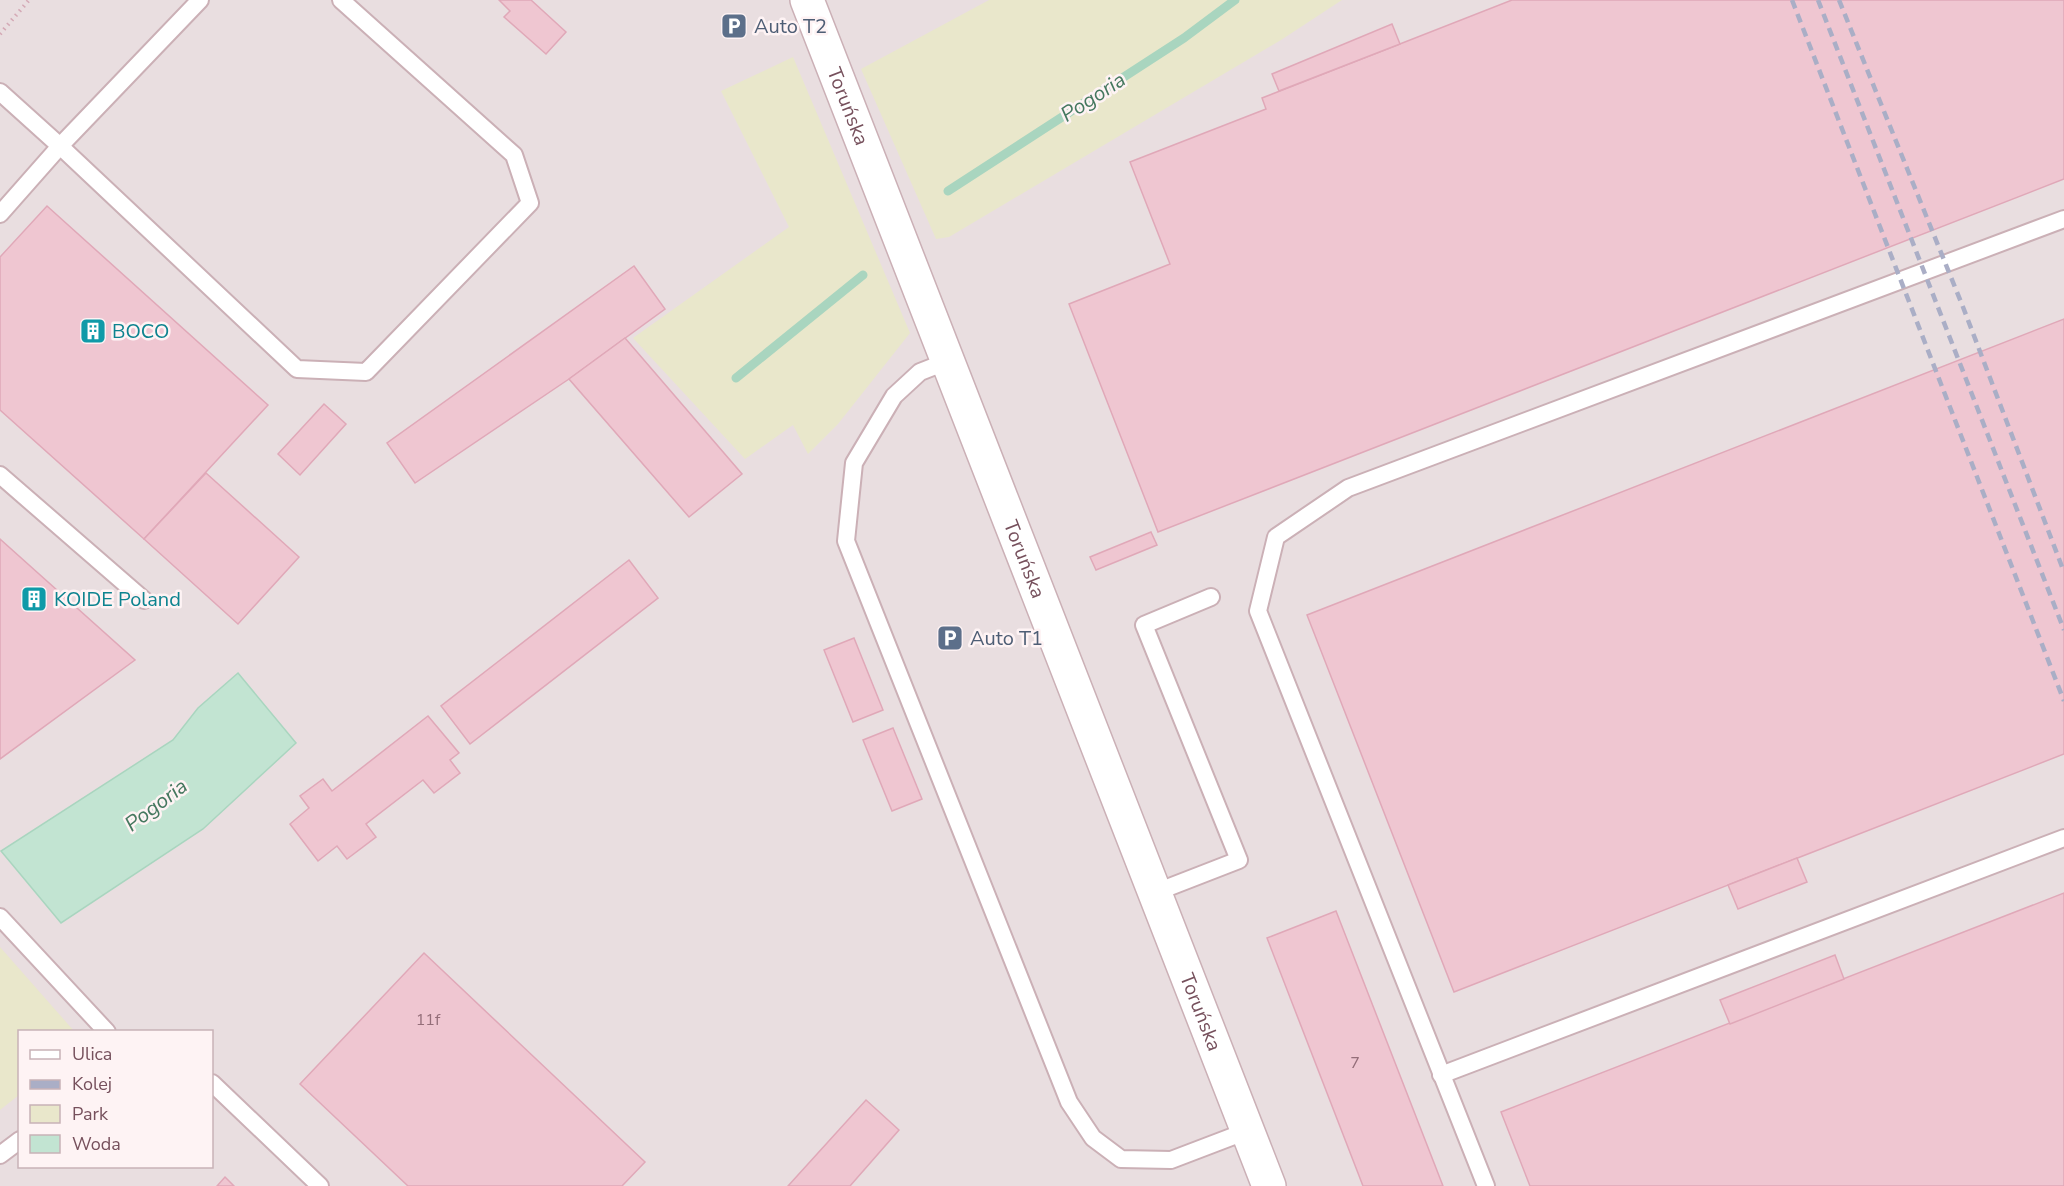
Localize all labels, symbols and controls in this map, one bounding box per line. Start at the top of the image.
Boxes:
parking icon: Auto T2 [719,11,749,41]
place label: Auto T2 [754,13,827,40]
street label: Toruńska [821,64,875,149]
water label: Pogoria [1055,66,1131,128]
building icon: BOCO [78,316,108,346]
place label: BOCO [112,318,169,345]
street label: Toruńska [997,516,1052,602]
building icon: KOIDE Poland [19,584,49,614]
place label: KOIDE Poland [54,586,181,613]
parking icon: Auto T1 [935,623,965,653]
place label: Auto T1 [970,625,1043,652]
water label: Pogoria [119,772,193,838]
street label: Toruńska [1173,969,1228,1055]
house number: 11f [416,1009,441,1031]
legend [18,1030,213,1168]
text: Ulica [72,1042,112,1066]
house number: 7 [1350,1052,1360,1074]
text: Kolej [72,1072,112,1096]
text: Park [72,1102,109,1126]
text: Woda [72,1132,121,1156]

